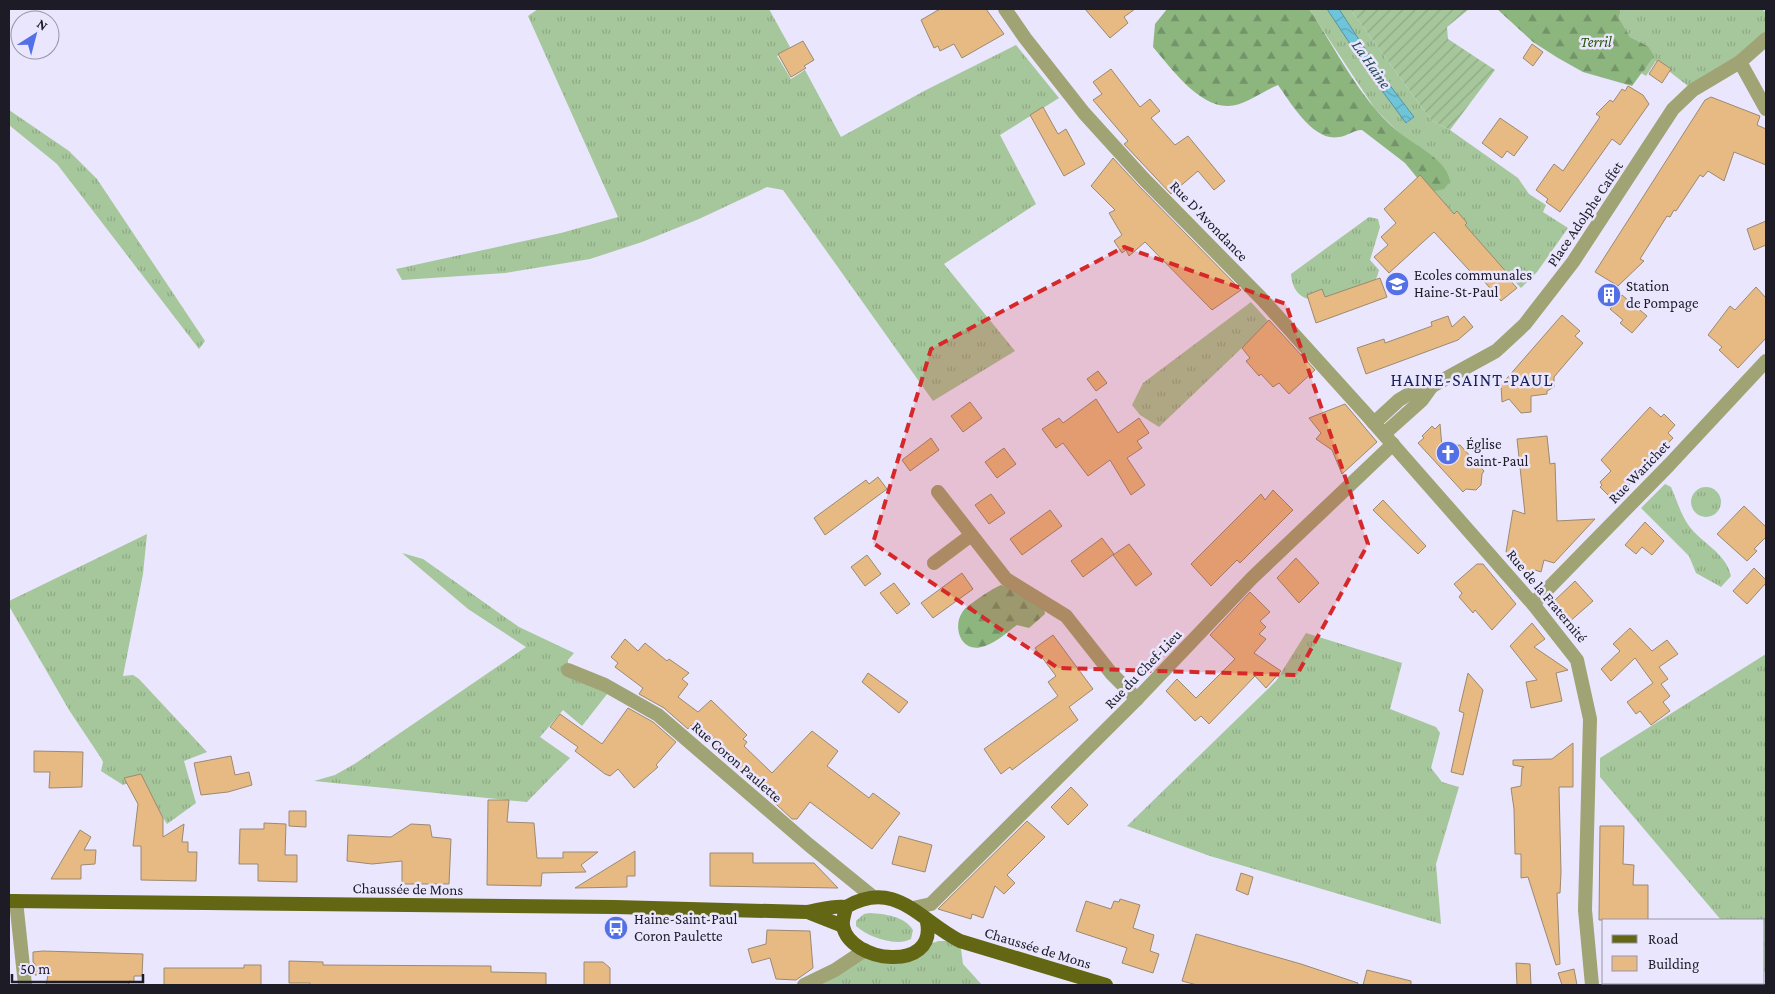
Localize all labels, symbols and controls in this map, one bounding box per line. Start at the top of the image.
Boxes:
north arrow [10,10,60,60]
text: N [34,15,52,34]
park label: Terril [1580,34,1612,50]
water label: La Haine [1349,37,1394,92]
street label: Place Adolphe Caffet [1544,158,1627,270]
street label: Rue D'Avondance [1167,178,1251,265]
place label: Ecoles communales Haine-St-Paul [1414,267,1532,300]
school or university icon: Ecoles communales Haine-St-Paul [1384,271,1410,297]
place label: Station de Pompage [1626,278,1699,312]
building icon: Station de Pompage [1596,282,1622,308]
district label: HAINE-SAINT-PAUL [1391,370,1553,390]
place label: Église Saint-Paul [1466,436,1529,469]
street label: Rue Warichet [1605,437,1673,507]
church icon: Église Saint-Paul [1435,440,1461,466]
street label: Rue de la Fraternité [1504,546,1591,646]
street label: Rue du Chef-Lieu [1101,626,1185,712]
street label: Rue Coron Paulette [689,719,786,806]
street label: Chaussée de Mons [353,880,464,898]
place label: Haine-Saint-Paul Coron Paulette [634,911,737,944]
bus stop icon: Haine-Saint-Paul Coron Paulette [603,915,629,941]
legend [1602,919,1765,984]
street label: Chaussée de Mons [983,924,1093,972]
text: Road [1648,931,1679,947]
scale bar [12,952,144,984]
text: Building [1648,956,1699,973]
text: 50 m [20,961,50,977]

